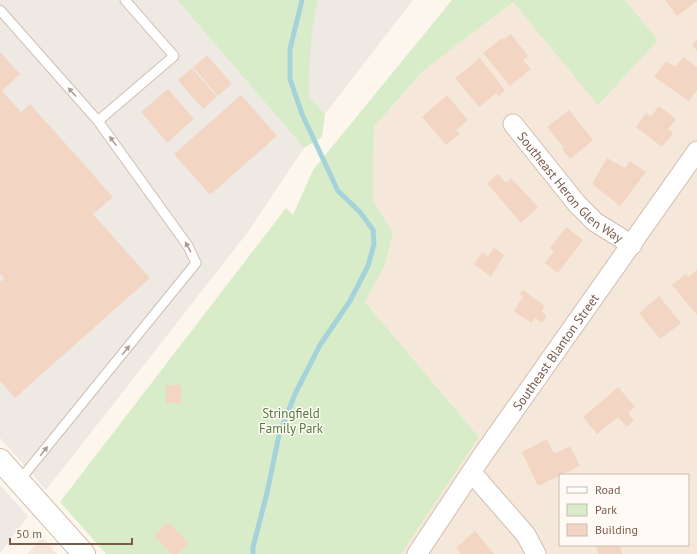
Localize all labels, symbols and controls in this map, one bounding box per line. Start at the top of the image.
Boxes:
one-way arrow [68,87,77,96]
street label: Southeast Heron Glen Way [514,128,627,246]
one-way arrow [109,136,117,147]
one-way arrow [185,241,192,253]
street label: Southeast Blanton Street [508,290,603,414]
one-way arrow [121,345,130,356]
park label: Stringfield Family Park [259,405,324,437]
one-way arrow [39,446,48,457]
legend [559,474,689,546]
text: Road [595,482,620,497]
text: Park [595,502,617,517]
scale bar [10,520,132,546]
text: Building [595,522,638,537]
text: 50 m [16,526,42,541]

